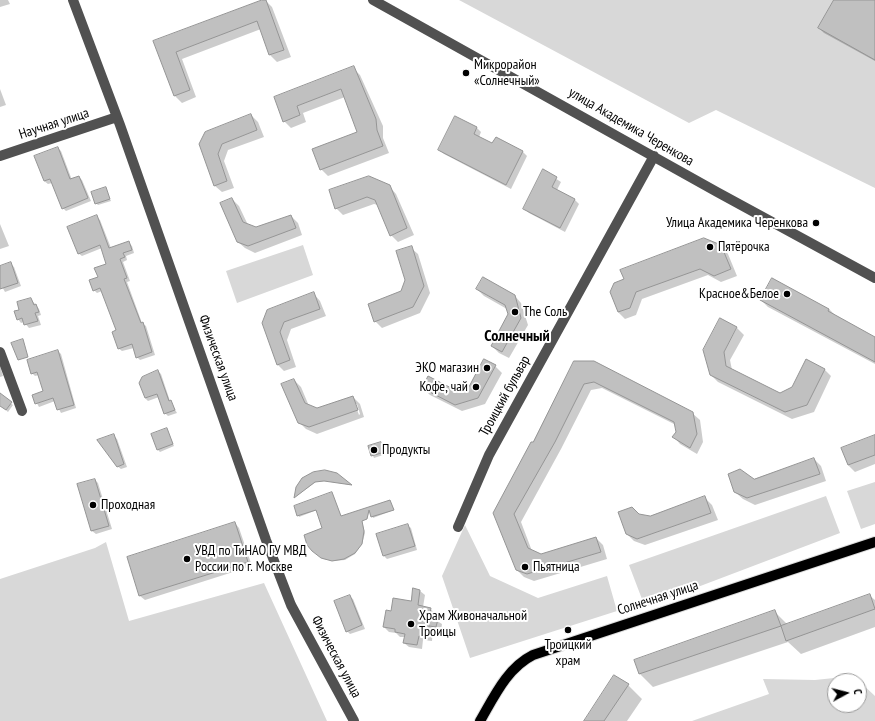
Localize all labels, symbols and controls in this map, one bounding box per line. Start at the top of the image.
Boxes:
place label: Микрорайон «Солнечный» [474,57,540,90]
marker: Микрорайон «Солнечный» [461,68,471,78]
street label: улица Академика Черенкова [565,84,697,170]
street label: Научная улица [17,105,91,143]
place label: Улица Академика Черенкова [666,215,808,231]
marker: Улица Академика Черенкова [811,218,821,228]
place label: Пятёрочка [718,239,770,255]
marker: Пятёрочка [705,242,715,252]
place label: Красное&Белое [699,286,779,302]
marker: Красное&Белое [782,289,792,299]
place label: The Соль [523,304,567,320]
marker: The Соль [510,307,520,317]
street label: Физическая улица [195,313,241,403]
district label: Солнечный [484,326,550,346]
street label: Троицкий бульвар [476,353,534,439]
place label: ЭКО магазин [415,360,479,376]
marker: ЭКО магазин [482,363,492,373]
place label: Кофе, чай [419,379,468,395]
marker: Кофе, чай [471,382,481,392]
place label: Продукты [382,442,430,458]
marker: Продукты [369,445,379,455]
place label: Проходная [101,497,155,513]
marker: Проходная [88,500,98,510]
place label: УВД по ТиНАО ГУ МВД России по г. Москве [195,543,307,576]
marker: УВД по ТиНАО ГУ МВД России по г. Москве [182,554,192,564]
place label: Пьятница [533,559,580,575]
marker: Пьятница [520,562,530,572]
street label: Солнечная улица [615,577,701,619]
place label: Храм Живоначальной Троицы [419,608,527,640]
street label: Физическая улица [307,613,365,701]
marker: Храм Живоначальной Троицы [406,619,416,629]
marker: Троицкий храм [563,625,573,635]
place label: Троицкий храм [544,637,592,670]
north arrow [827,673,867,713]
text: С [851,688,865,695]

